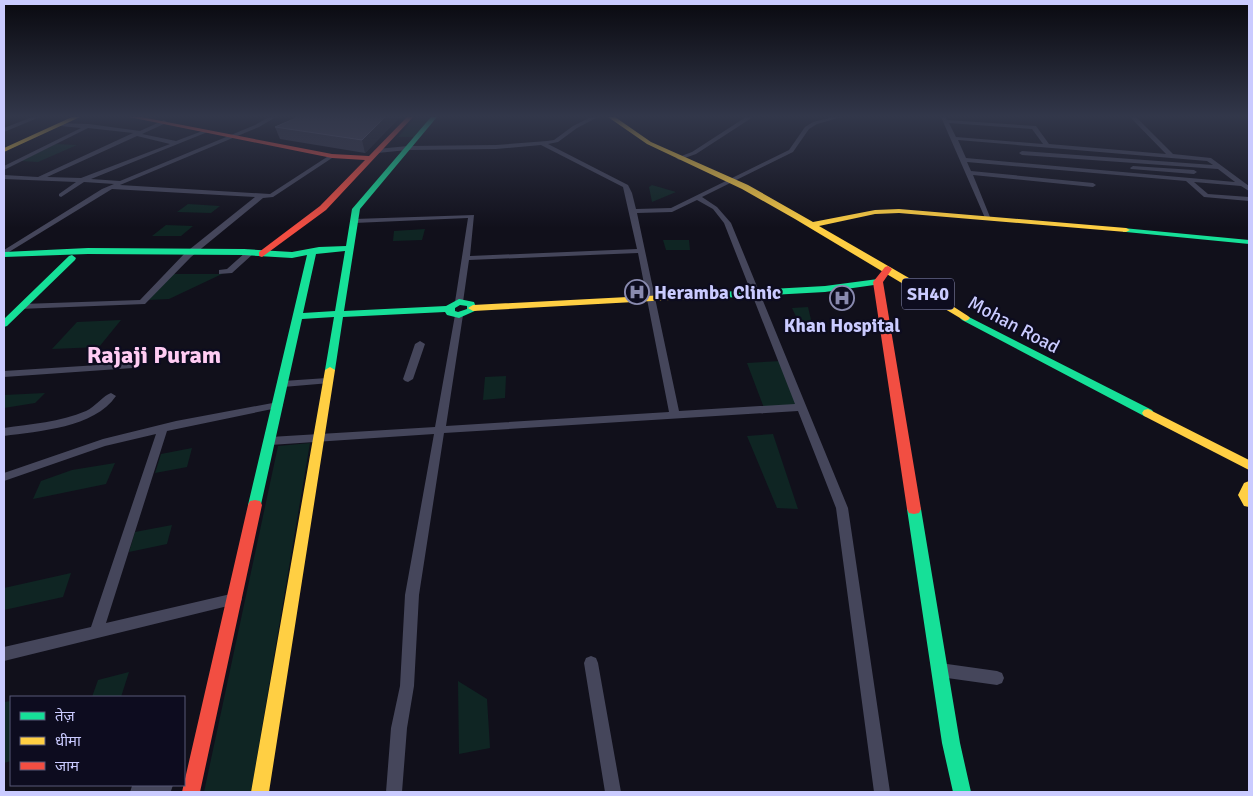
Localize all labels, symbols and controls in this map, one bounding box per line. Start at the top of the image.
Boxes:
road number: SH40 [902,278,954,310]
hospital icon: Heramba Clinic [624,279,650,305]
place label: Heramba Clinic [654,281,781,305]
hospital icon: Khan Hospital [829,285,855,311]
street label: Mohan Road [964,291,1063,359]
place label: Khan Hospital [784,314,900,338]
district label: Rajaji Puram [87,340,221,370]
legend [10,696,185,786]
text: तेज़ [55,707,76,725]
text: धीमा [55,732,82,750]
text: जाम [55,757,80,775]

